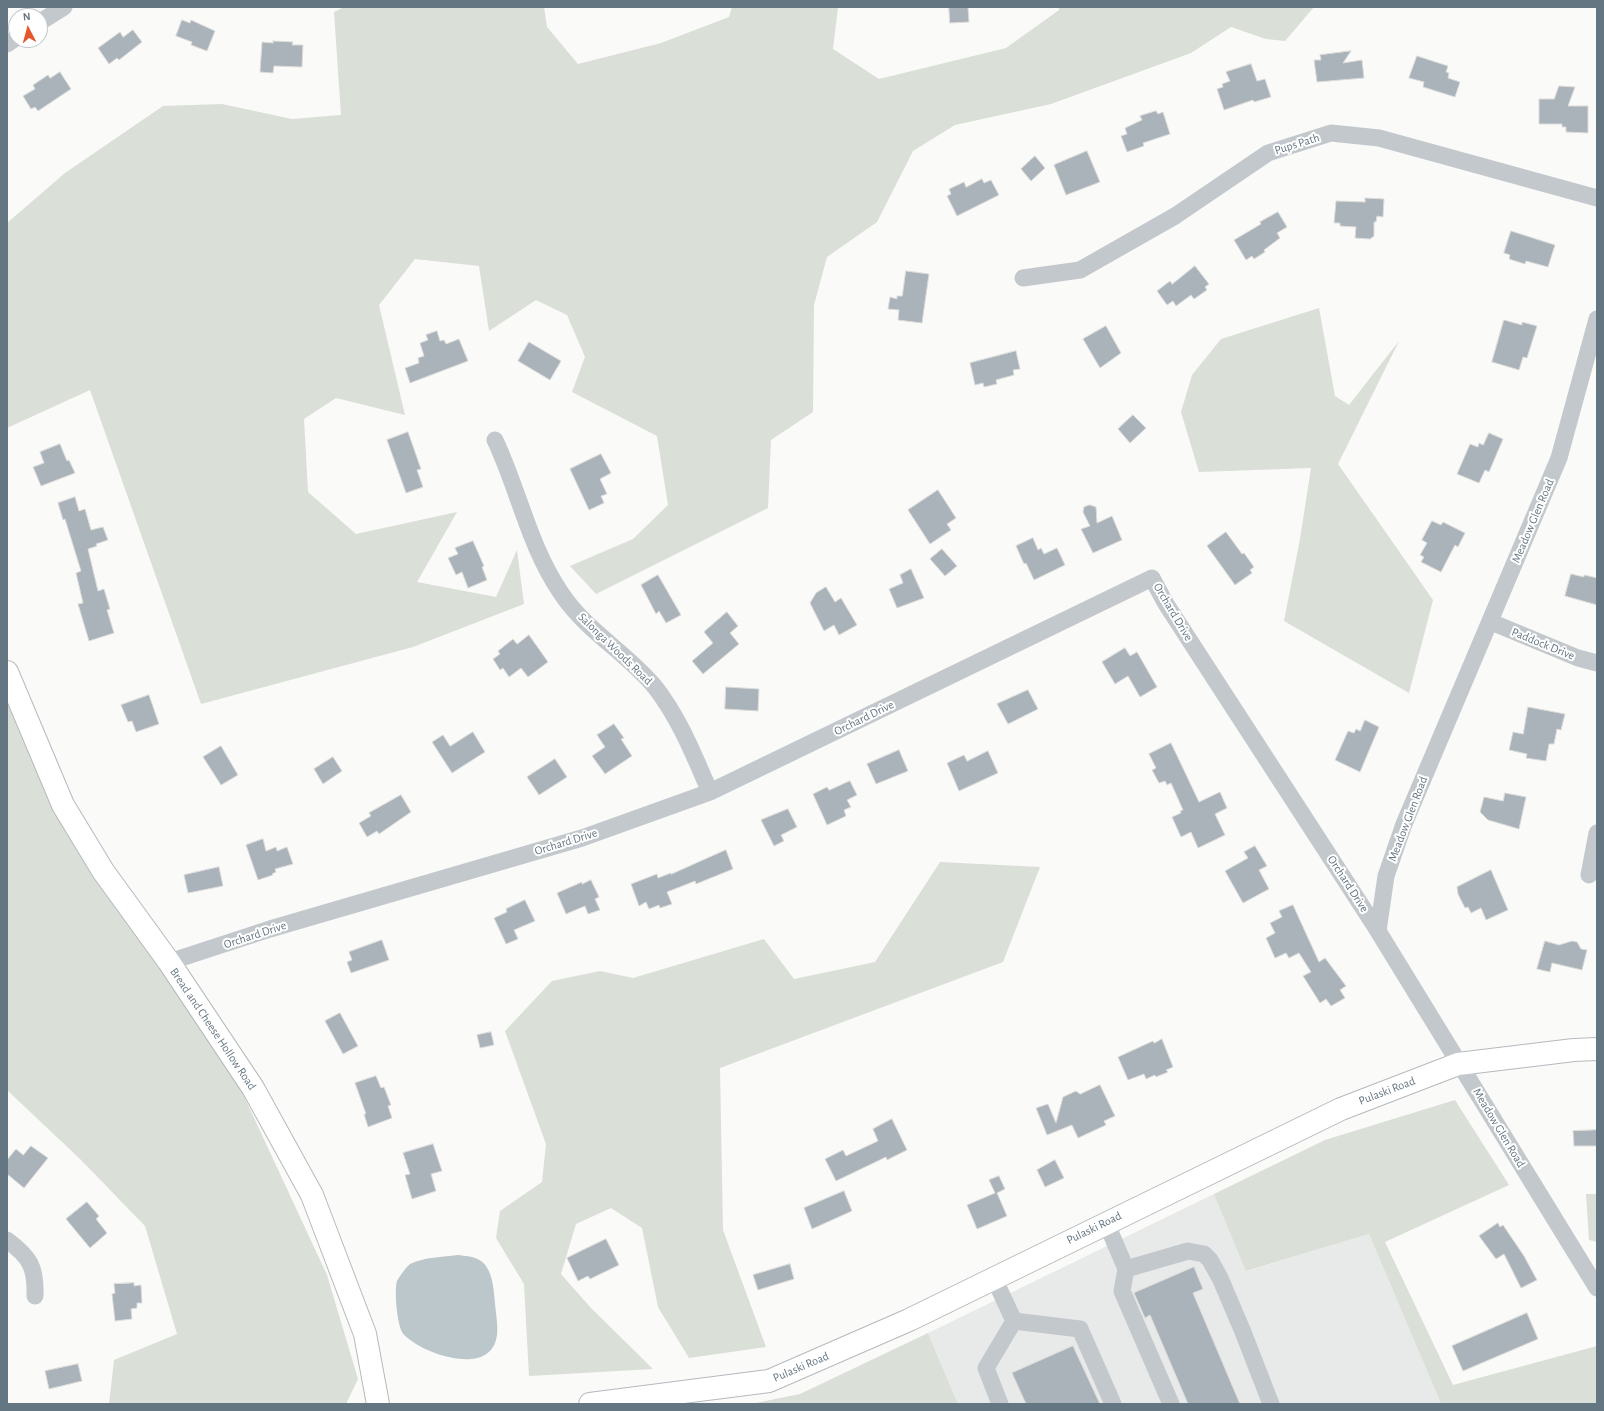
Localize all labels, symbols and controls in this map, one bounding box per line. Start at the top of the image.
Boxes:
north arrow [8,8,48,48]
text: N [22,11,31,22]
street label: Pups Path [1273,130,1321,158]
street label: Meadow Glen Road [1509,477,1557,565]
street label: Orchard Drive [1150,581,1196,643]
street label: Salonga Woods Road [575,610,655,688]
street label: Paddock Drive [1509,625,1577,663]
street label: Orchard Drive [832,697,896,739]
street label: Meadow Glen Road [1385,774,1431,864]
street label: Orchard Drive [533,826,599,858]
street label: Orchard Drive [1324,853,1372,915]
street label: Orchard Drive [222,918,288,952]
street label: Bread and Cheese Hollow Road [167,965,259,1093]
street label: Pulaski Road [1357,1074,1417,1108]
street label: Meadow Glen Road [1470,1086,1528,1170]
street label: Pulaski Road [1064,1209,1124,1247]
street label: Pulaski Road [771,1349,831,1385]

